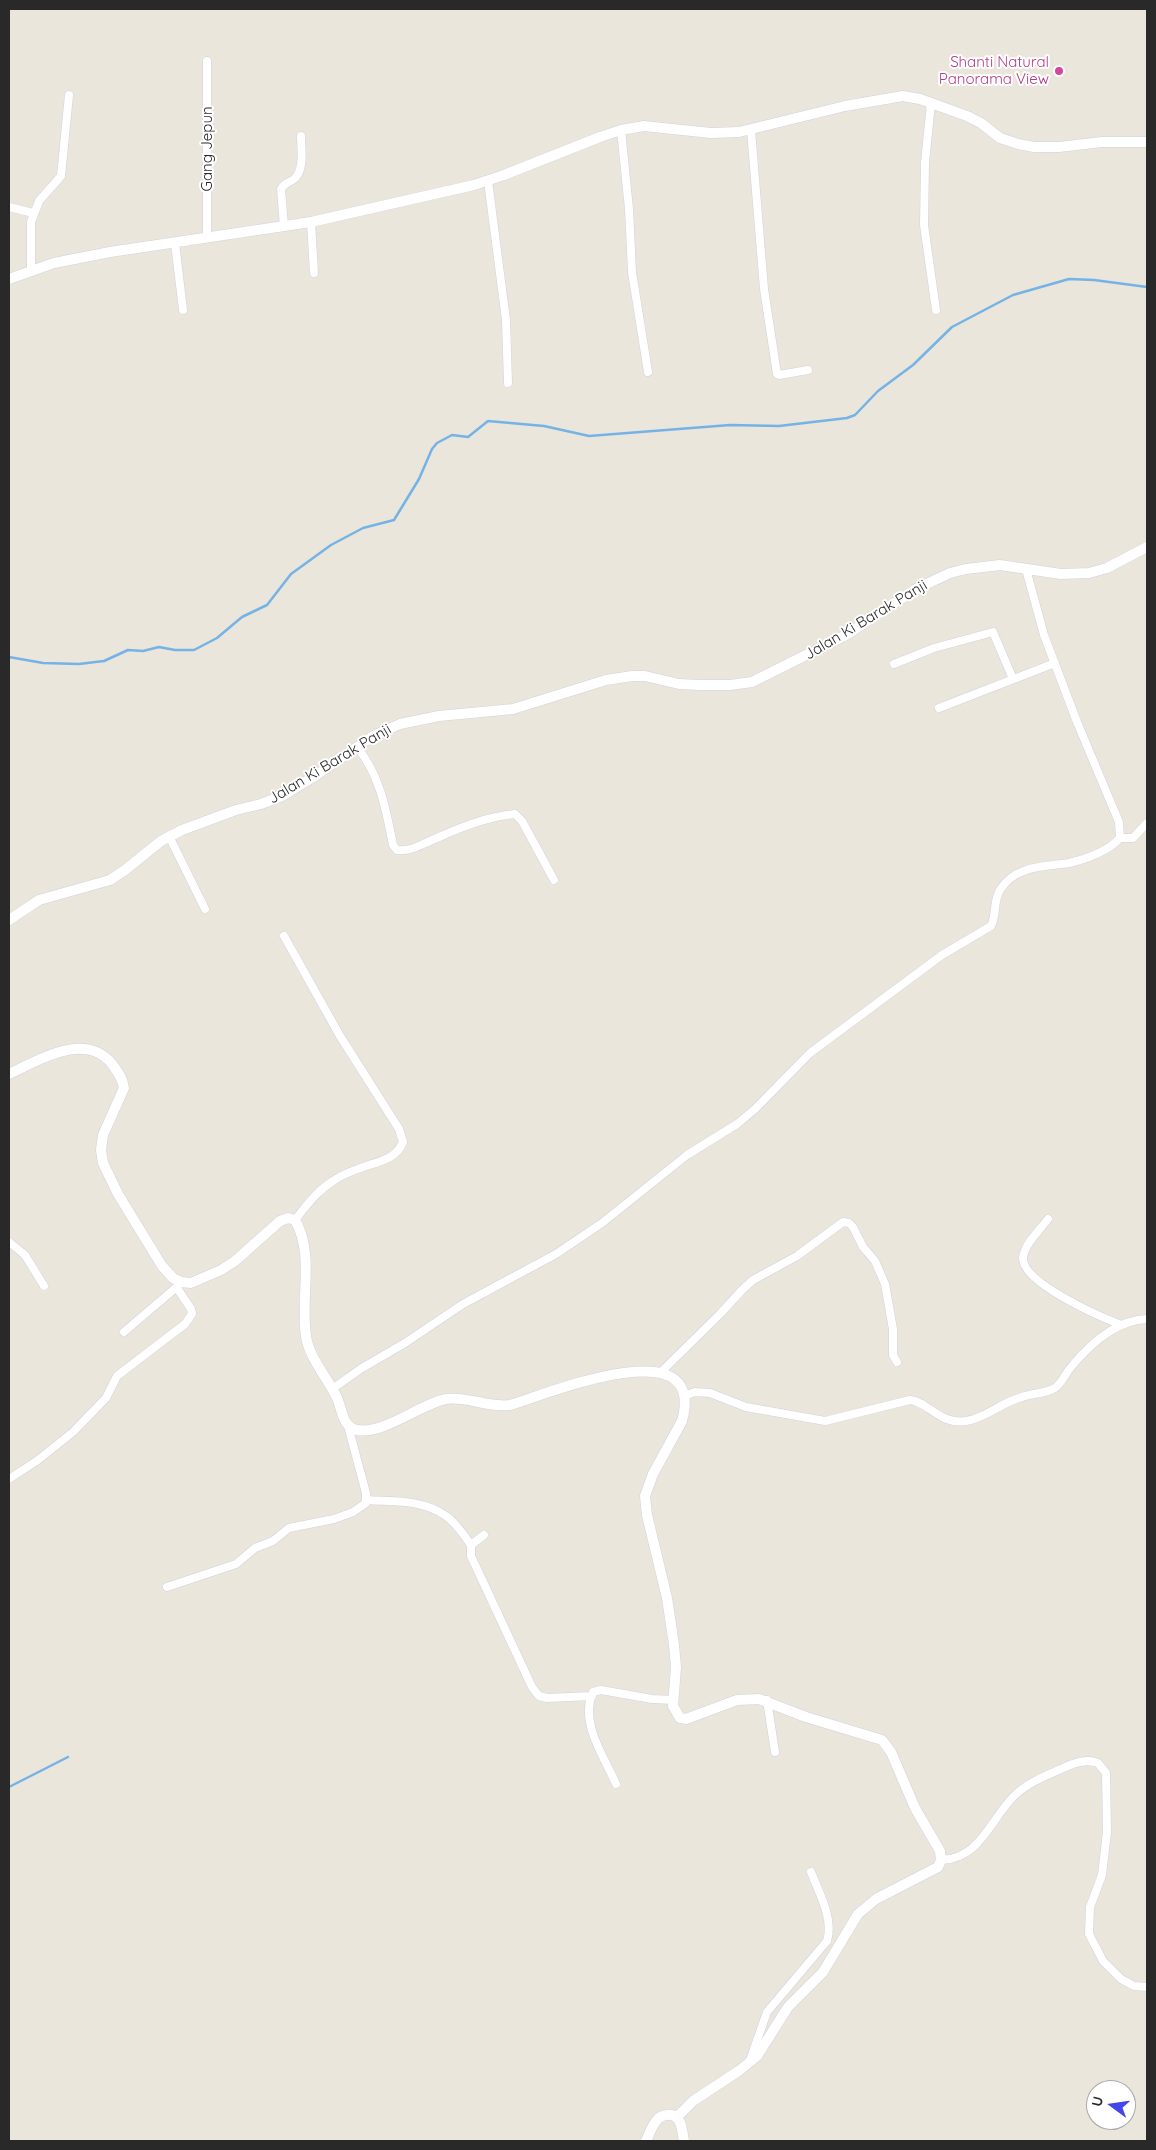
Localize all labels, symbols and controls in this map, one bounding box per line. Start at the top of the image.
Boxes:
place label: Shanti Natural Panorama View [939,53,1049,88]
marker: Shanti Natural Panorama View [1053,65,1065,77]
street label: Gang Jepun [198,106,216,192]
street label: Jalan Ki Barak Panji [801,576,931,664]
street label: Jalan Ki Barak Panji [265,720,395,808]
north arrow [1086,2080,1136,2130]
text: U [1087,2095,1107,2109]

